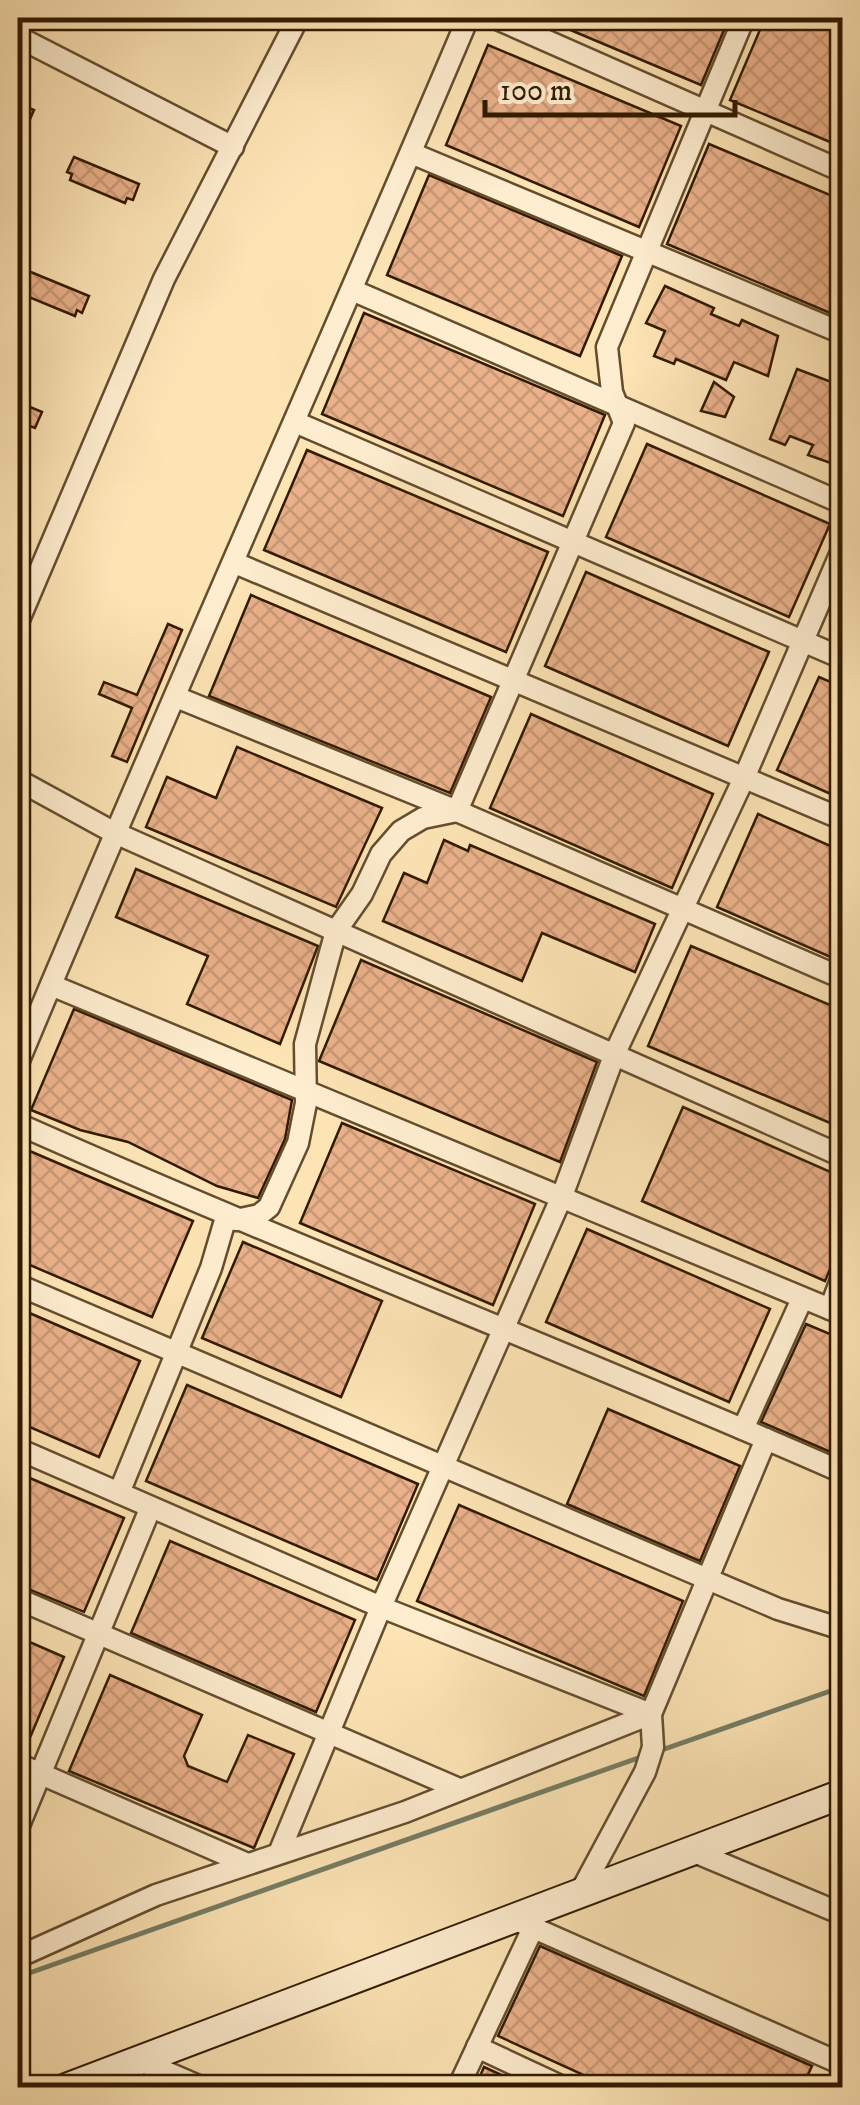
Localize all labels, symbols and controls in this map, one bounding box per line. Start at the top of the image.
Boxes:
scale bar [485,55,735,117]
text: 100 m [500,73,572,110]

